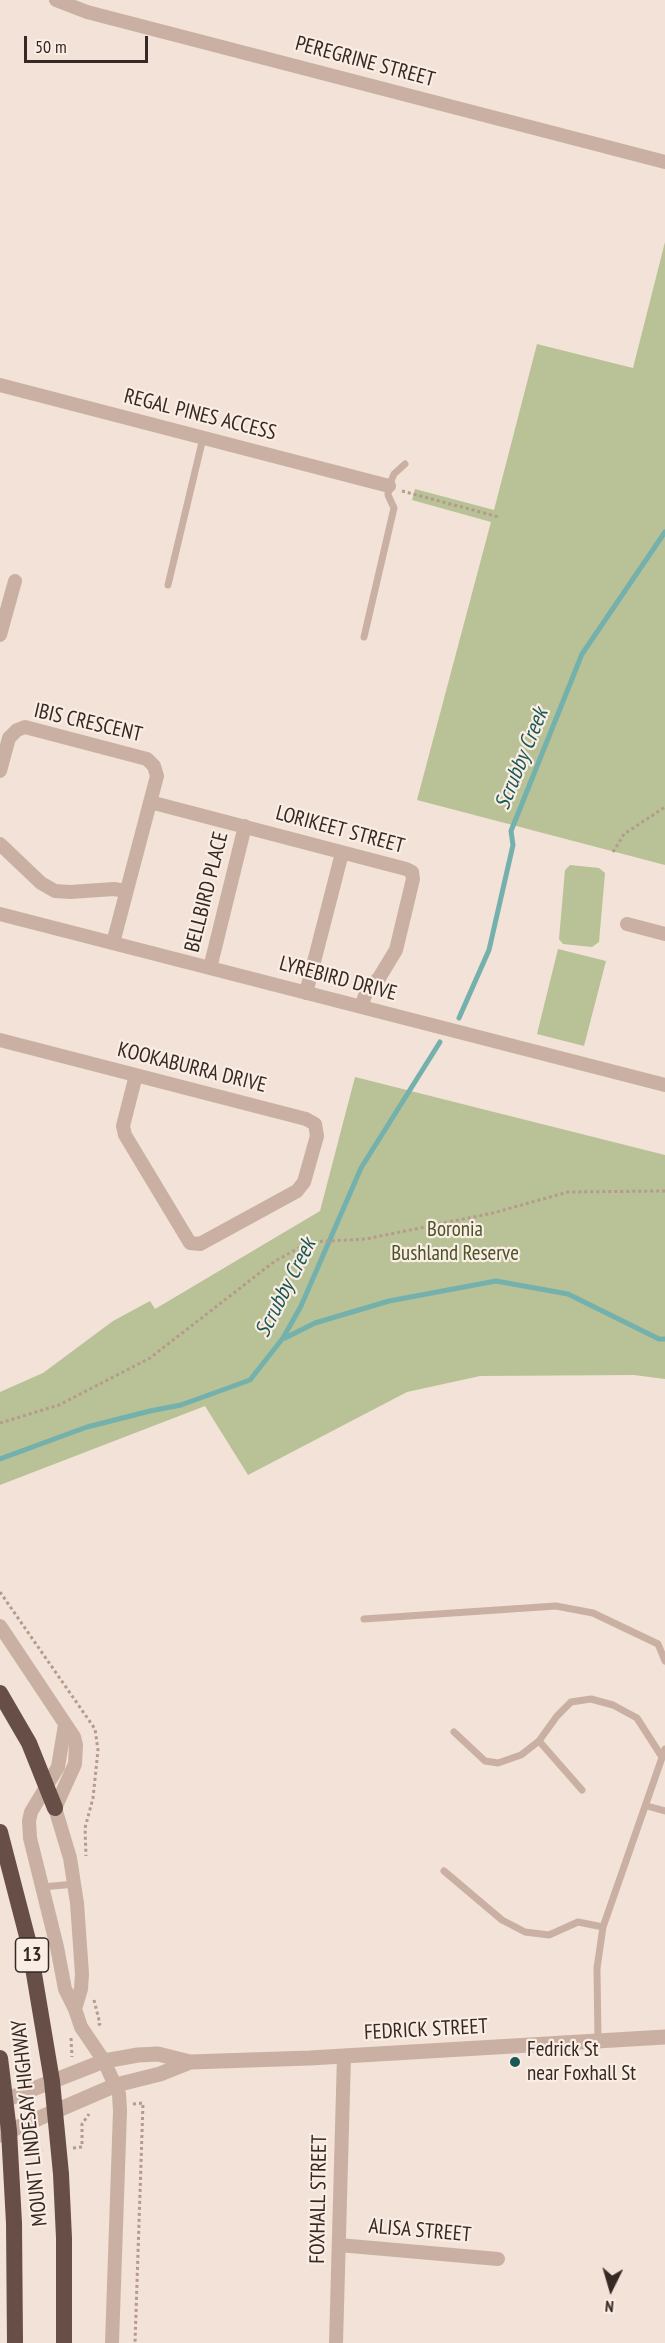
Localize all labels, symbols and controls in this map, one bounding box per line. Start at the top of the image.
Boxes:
scale bar [27,24,152,62]
street label: PEREGRINE STREET [292,31,438,93]
text: 50 m [35,35,67,58]
street label: REGAL PINES ACCESS [121,384,279,446]
street label: IBIS CRESCENT [32,698,144,748]
water label: Scrubby Creek [490,704,554,814]
street label: LORIKEET STREET [273,801,407,859]
street label: BELLBIRD PLACE [180,829,234,955]
street label: LYREBIRD DRIVE [277,951,399,1007]
street label: KOOKABURRA DRIVE [115,1037,269,1099]
park label: Boronia Bushland Reserve [391,1217,519,1267]
water label: Scrubby Creek [250,1234,322,1342]
road number: 13 [15,1938,48,1972]
street label: FEDRICK STREET [363,2014,489,2046]
street label: MOUNT LINDESAY HIGHWAY [7,2019,53,2227]
place label: Fedrick St near Foxhall St [527,2037,636,2087]
marker: Fedrick St near Foxhall St [508,2055,522,2069]
street label: FOXHALL STREET [305,2134,333,2264]
street label: ALISA STREET [368,2214,472,2248]
north arrow [581,2259,641,2319]
text: N [604,2297,615,2317]

